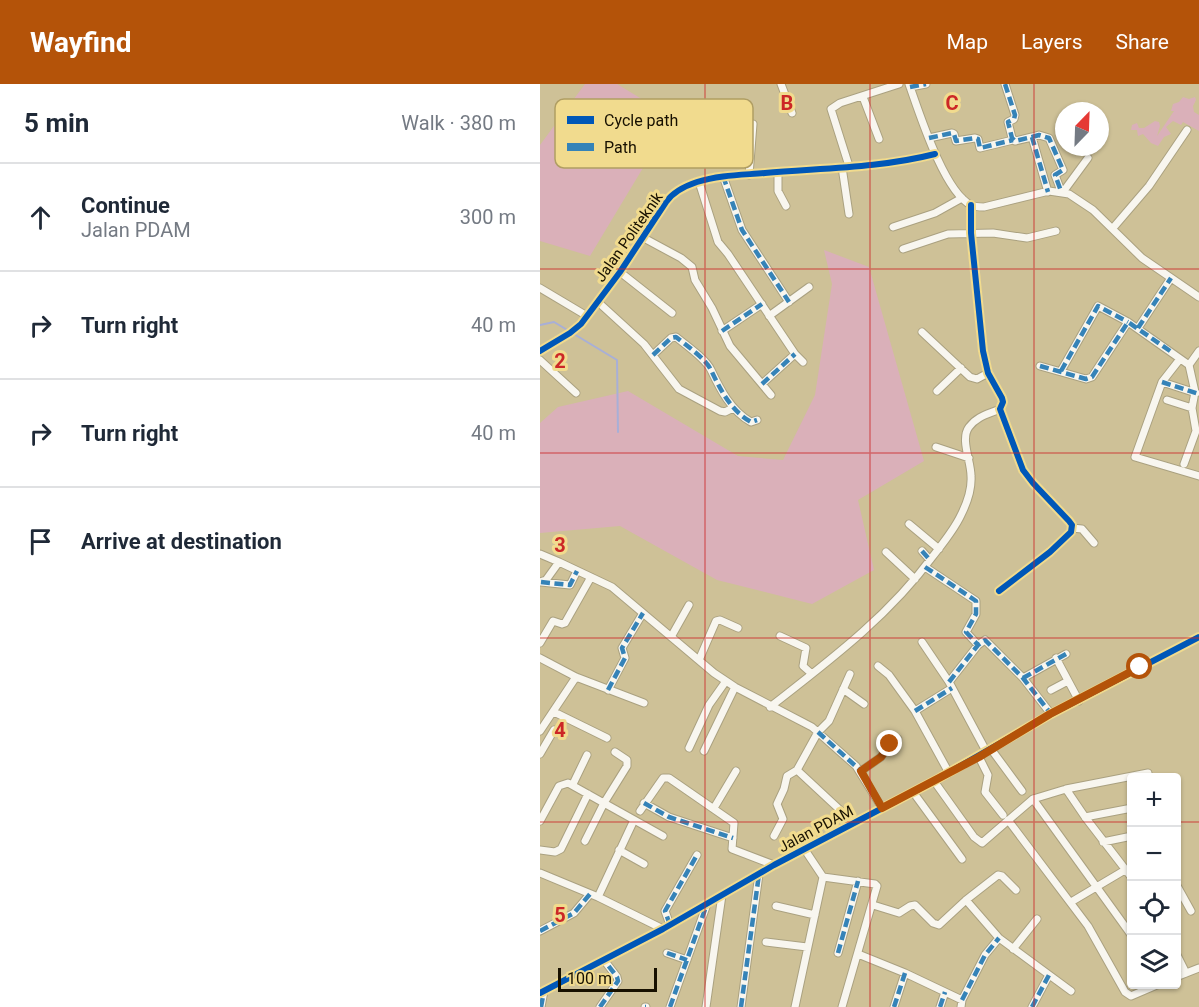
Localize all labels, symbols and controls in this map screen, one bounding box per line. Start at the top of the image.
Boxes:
text: Wayfind [30,26,131,59]
text: Map [946,30,988,54]
text: Layers [1021,30,1082,54]
text: Share [1115,30,1169,54]
text: B [781,91,793,115]
text: C [945,91,959,115]
legend [555,99,753,168]
north arrow [1055,102,1109,156]
text: 5 min [24,108,89,138]
text: Walk · 380 m [401,111,516,135]
text: Cycle path [604,111,678,130]
text: Path [604,138,637,157]
street label: Jalan Politeknik [591,188,667,285]
text: Continue [81,193,170,218]
icon: ahead [24,201,57,234]
text: 300 m [460,205,516,229]
text: Jalan PDAM [81,218,191,242]
icon: right [24,309,57,342]
text: Turn right [81,313,178,338]
text: 40 m [471,313,516,337]
text: 2 [554,349,566,373]
icon: right [24,417,57,450]
text: Turn right [81,421,178,446]
text: 40 m [471,421,516,445]
icon: arrive [24,525,57,558]
text: Arrive at destination [81,529,282,554]
text: 3 [554,533,566,557]
route start [1126,653,1152,679]
text: 4 [554,718,566,742]
route end [876,730,902,756]
map controls [1127,773,1181,989]
button: + [1127,773,1181,827]
street label: Jalan PDAM [775,802,857,856]
button: − [1127,827,1181,881]
button: locate [1127,881,1181,935]
text: 5 [554,903,566,927]
button: layers [1127,935,1181,989]
scale bar [558,965,657,992]
text: 100 m [567,969,612,988]

